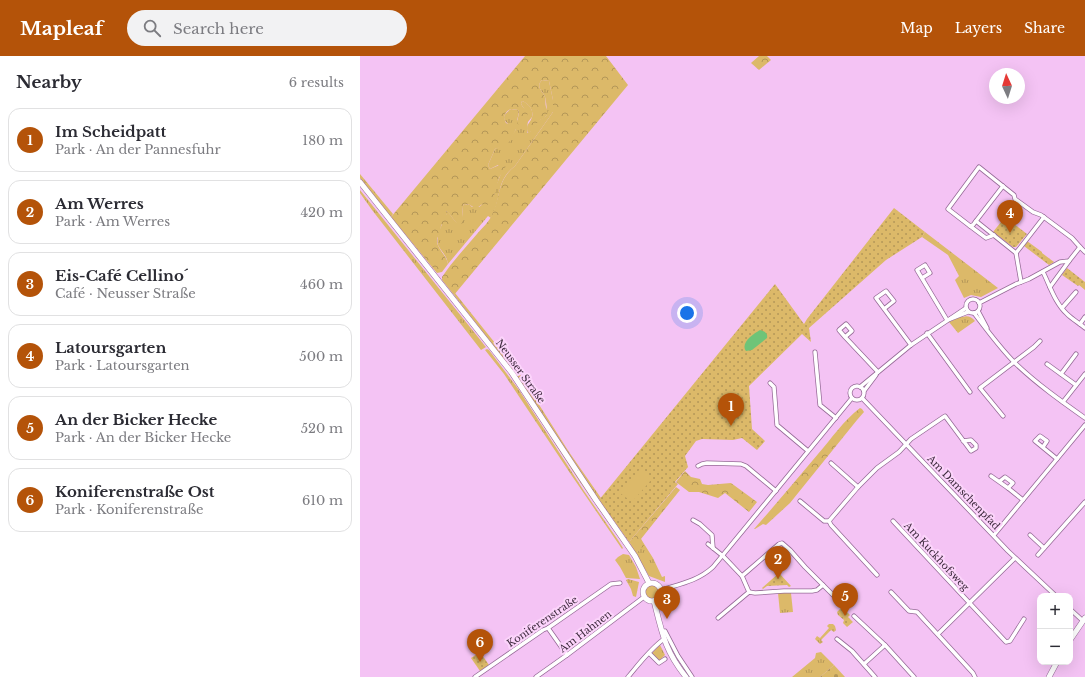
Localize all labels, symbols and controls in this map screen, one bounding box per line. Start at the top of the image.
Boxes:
search box [127,10,407,46]
text: Mapleaf [20,17,103,40]
icon: search [141,17,163,39]
text: Search here [173,19,264,38]
text: Map [900,19,933,37]
text: Layers [955,19,1002,37]
text: Share [1024,19,1065,37]
north arrow [989,68,1025,104]
text: Nearby [16,72,82,93]
text: 6 results [289,74,344,91]
text: Im Scheidpatt [55,122,166,141]
text: 1 [27,132,33,149]
text: 180 m [302,132,343,149]
text: Park · An der Pannesfuhr [55,141,221,158]
text: Am Werres [55,194,144,213]
pin: 4 [997,200,1023,233]
text: 2 [26,204,34,221]
text: 420 m [300,204,343,221]
text: Park · Am Werres [55,213,170,230]
text: Eis-Café Cellino´ [55,266,188,285]
text: 3 [26,276,34,293]
text: 460 m [300,276,343,293]
text: Café · Neusser Straße [55,285,196,302]
your location [677,303,697,323]
street label: Neusser Straße [493,337,548,406]
text: Latoursgarten [55,338,166,357]
text: 4 [26,348,34,365]
text: 500 m [299,348,343,365]
text: Park · Latoursgarten [55,357,190,374]
pin: 1 [718,393,744,426]
text: An der Bicker Hecke [55,410,217,429]
text: 5 [26,420,34,437]
text: 520 m [301,420,343,437]
text: Park · An der Bicker Hecke [55,429,231,446]
street label: Am Damschenpfad [924,452,1003,533]
text: Koniferenstraße Ost [55,482,214,501]
text: 6 [26,492,34,509]
text: 610 m [302,492,343,509]
text: Park · Koniferenstraße [55,501,204,518]
street label: Am Kuckhofsweg [901,519,973,594]
pin: 2 [765,546,791,579]
pin: 5 [832,583,858,616]
pin: 3 [654,586,680,619]
street label: Koniferenstraße [504,593,580,650]
map controls [1037,593,1073,665]
button: + [1037,593,1073,629]
street label: Am Hahnen [556,607,614,656]
pin: 6 [467,629,493,662]
button: − [1037,629,1073,665]

